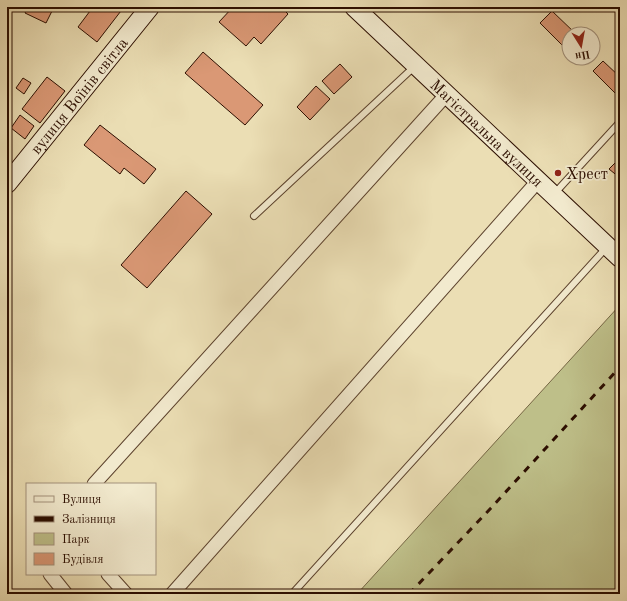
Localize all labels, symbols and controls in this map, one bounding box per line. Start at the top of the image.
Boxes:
north arrow [561,26,601,66]
street label: вулиця Воїнів світла [29,35,132,158]
text: Пн [574,47,591,61]
street label: Магістральна вулиця [426,77,545,191]
place label: Хрест [566,167,608,183]
marker: Хрест [553,168,563,178]
legend [26,483,156,575]
text: Вулиця [62,494,101,506]
text: Залізниця [62,513,116,526]
text: Парк [62,534,90,546]
text: Будівля [62,553,104,566]

